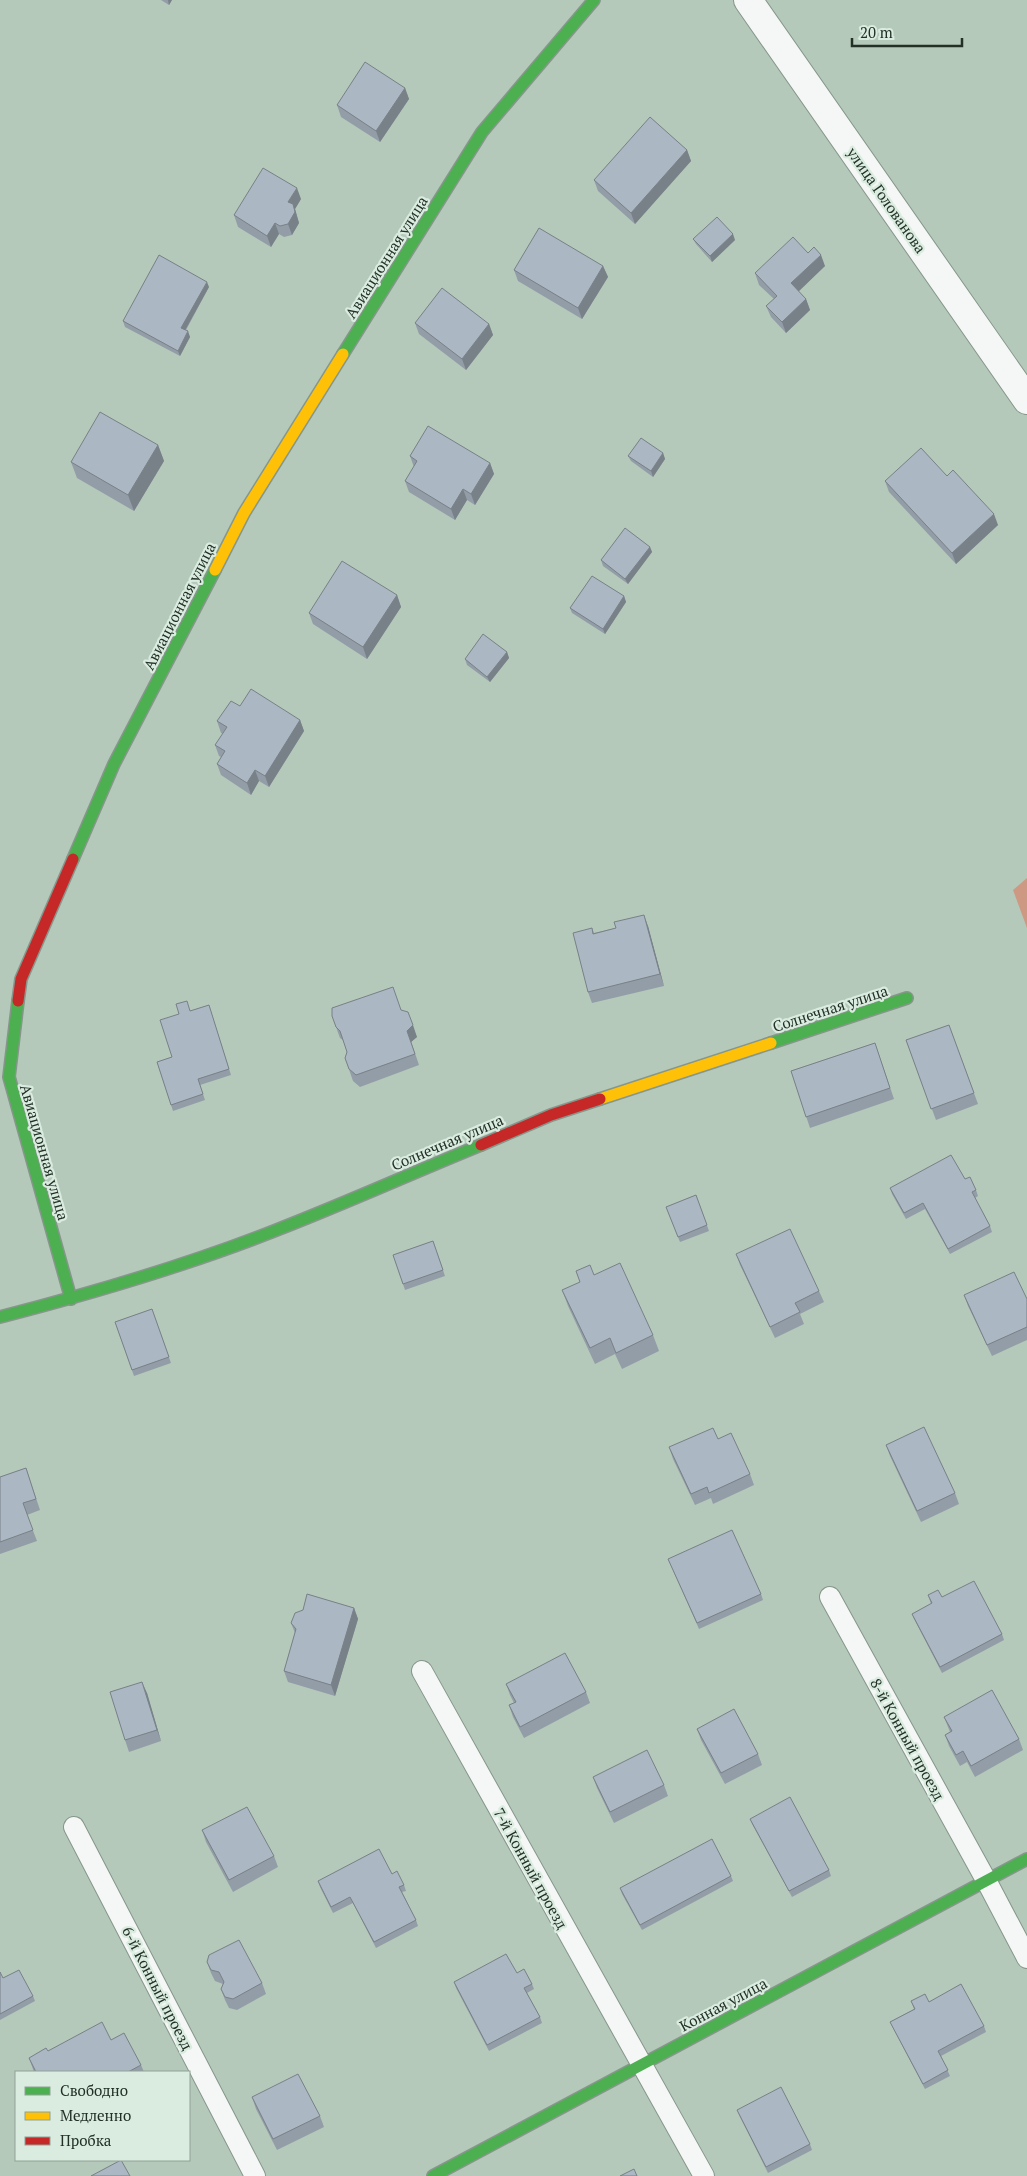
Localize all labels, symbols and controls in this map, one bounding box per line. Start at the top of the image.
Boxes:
scale bar [852,15,962,47]
text: 20 m [860,22,893,42]
street label: улица Голованова [842,142,931,257]
street label: Авиационная улица [340,192,432,322]
street label: Авиационная улица [138,539,220,673]
street label: Солнечная улица [770,980,890,1036]
street label: Авиационная улица [16,1082,74,1223]
street label: Солнечная улица [388,1109,506,1175]
street label: 8-й Конный проезд [866,1675,950,1804]
street label: 7-й Конный проезд [489,1804,573,1932]
street label: 6-й Конный проезд [118,1923,198,2054]
street label: Конная улица [676,1972,771,2035]
legend [15,2071,190,2161]
text: Свободно [60,2080,128,2100]
text: Медленно [60,2105,131,2125]
text: Пробка [60,2130,112,2150]

